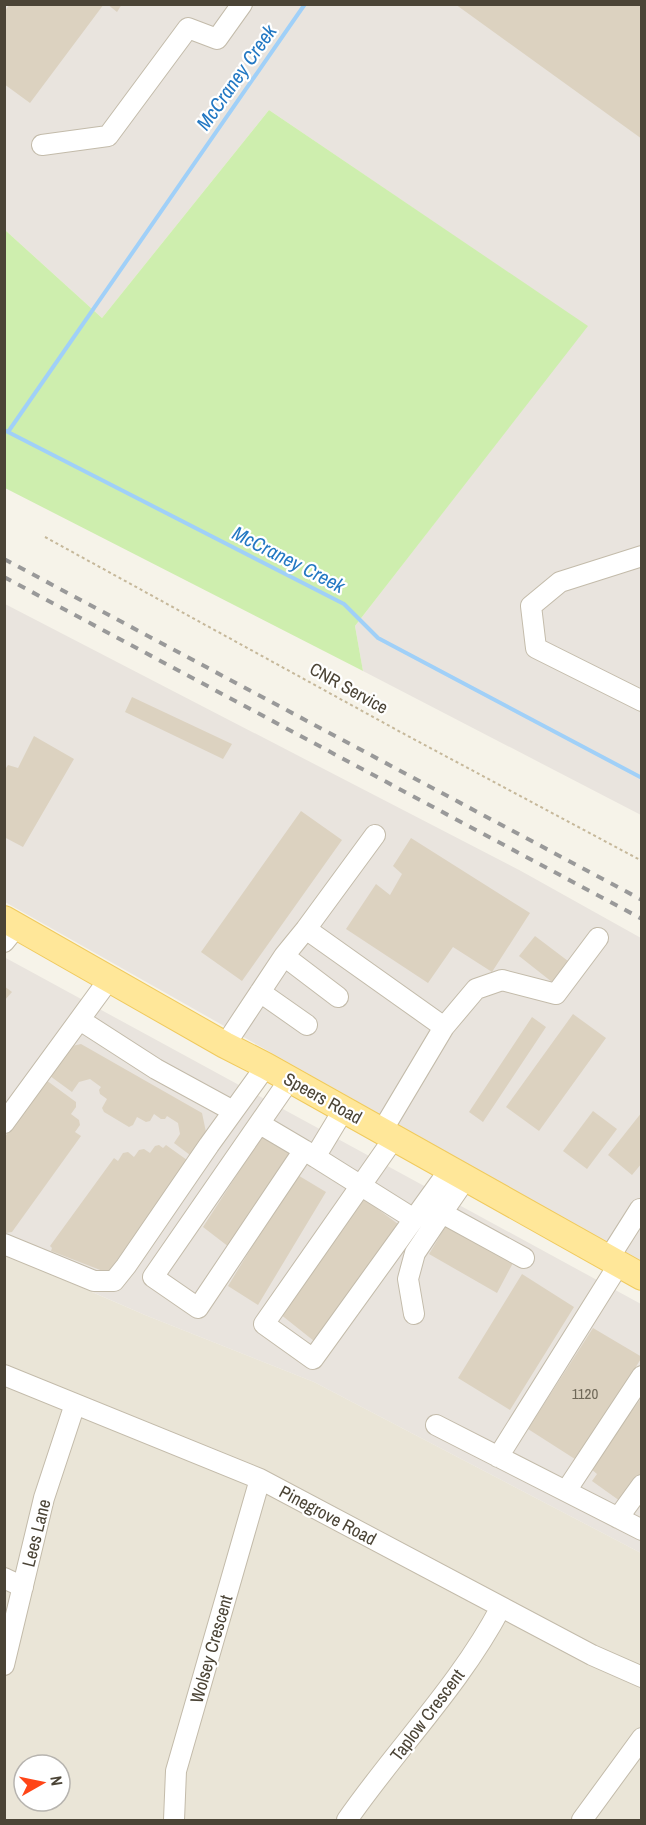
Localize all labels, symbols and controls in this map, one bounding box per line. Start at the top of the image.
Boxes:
water label: McCraney Creek [190,18,283,135]
water label: McCraney Creek [228,519,351,599]
street label: CNR Service [305,656,393,720]
street label: Speers Road [279,1066,367,1130]
house number: 1120 [572,1383,598,1404]
street label: Pinegrove Road [275,1479,381,1551]
street label: Lees Lane [16,1497,56,1569]
street label: Wolsey Crescent [184,1592,238,1706]
street label: Taplow Crescent [384,1664,470,1766]
north arrow [12,1753,72,1813]
text: N [45,1774,68,1787]

